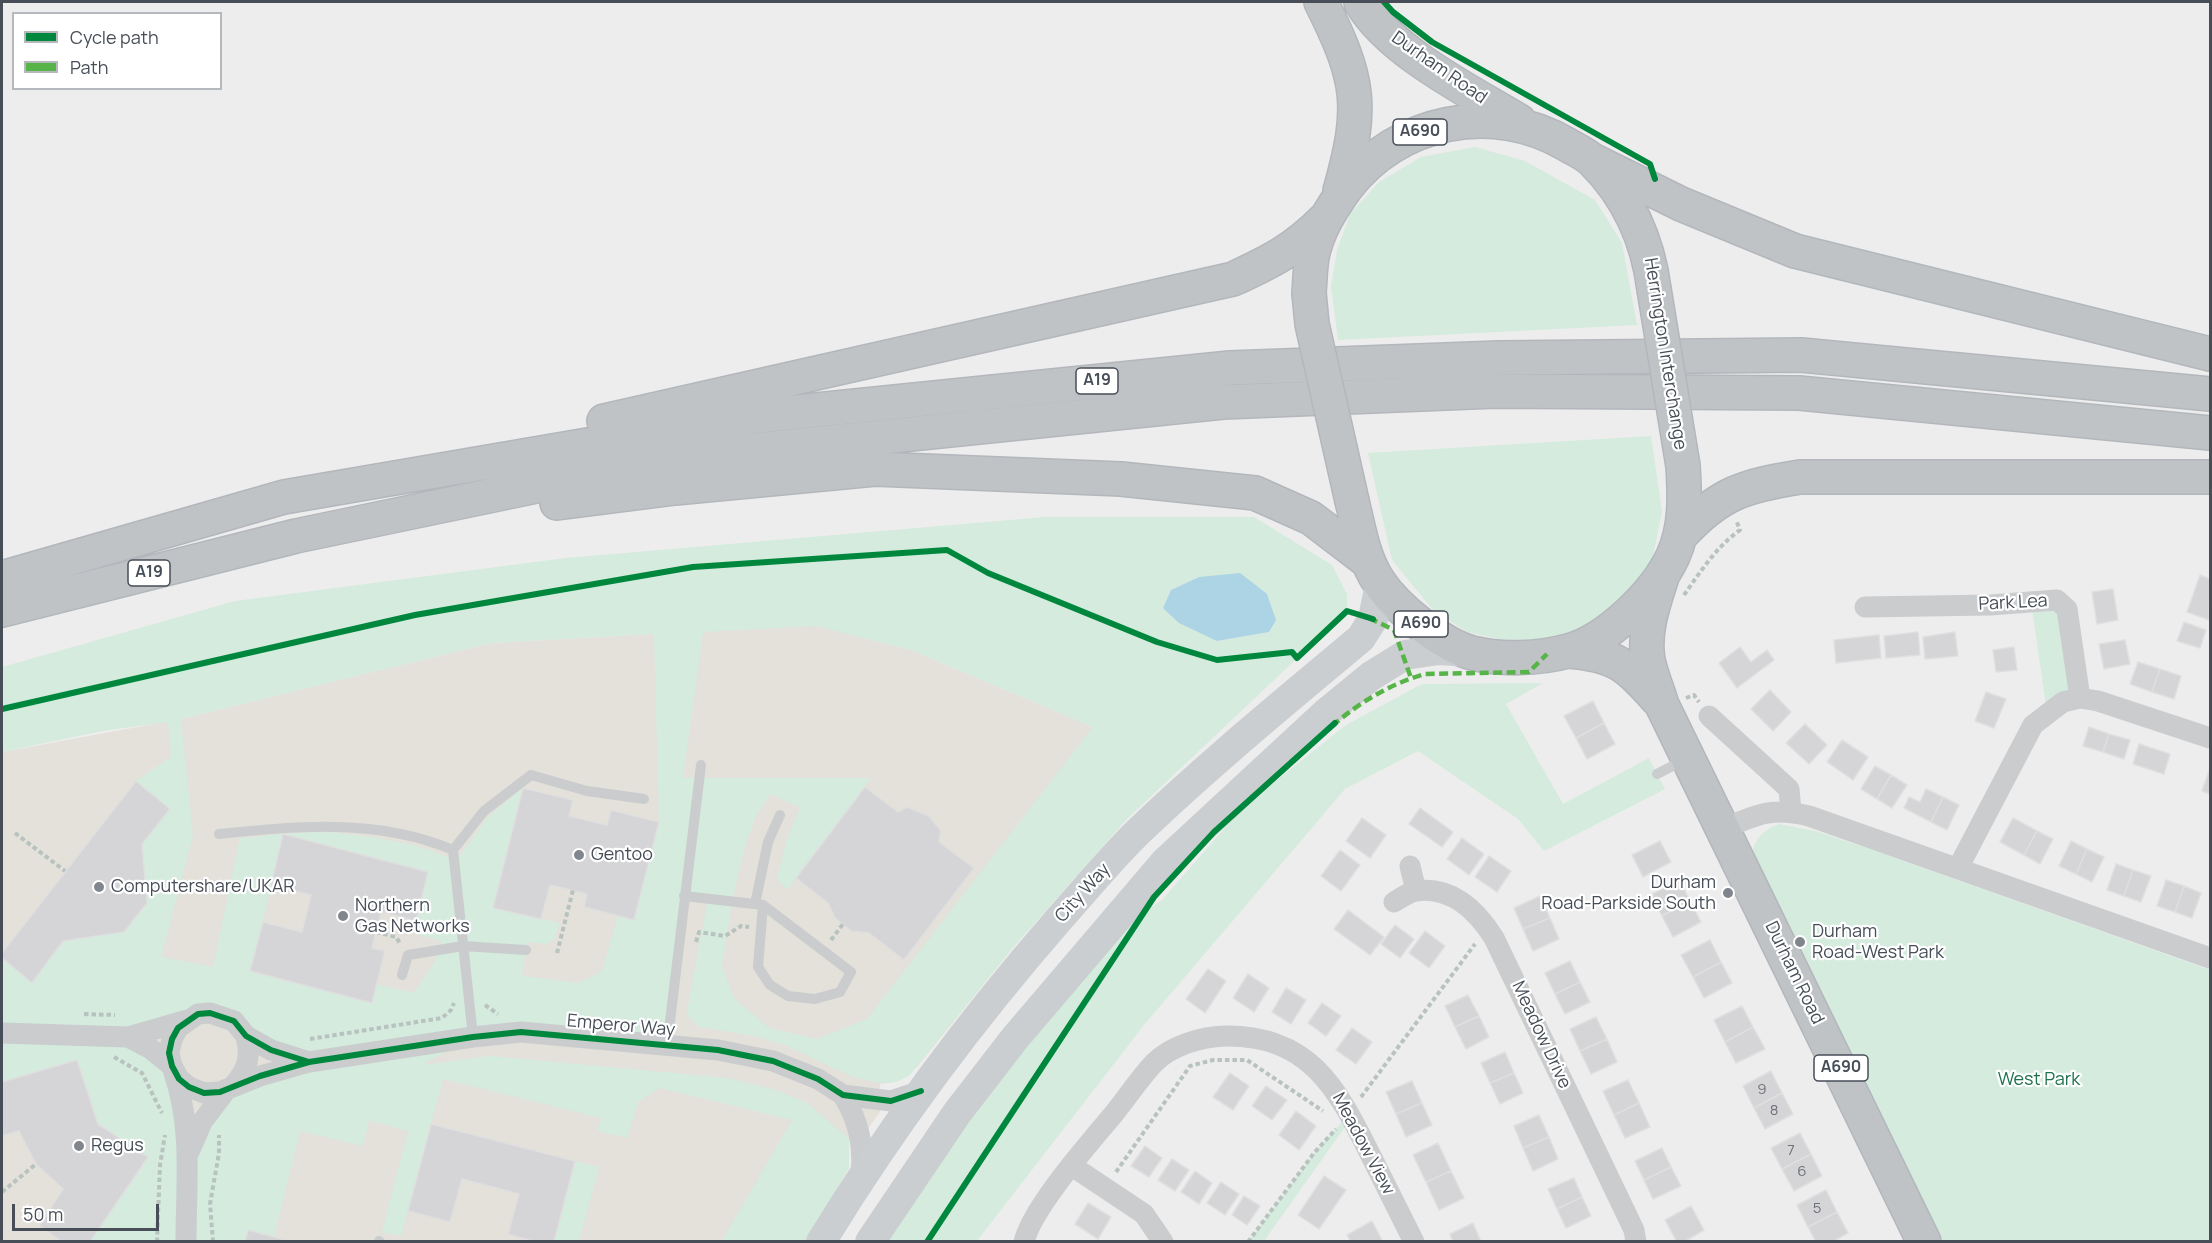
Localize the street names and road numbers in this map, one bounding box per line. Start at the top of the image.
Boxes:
street label: Durham Road [1387,27,1491,109]
road number: A690 [1393,119,1447,145]
street label: Herrington Interchange [1639,256,1691,452]
road number: A19 [1076,368,1118,394]
road number: A19 [128,560,170,586]
street label: Park Lea [1978,590,2048,616]
road number: A690 [1394,611,1448,637]
street label: City Way [1051,859,1115,927]
street label: Durham Road [1760,918,1828,1028]
street label: Meadow Drive [1507,978,1575,1092]
street label: Emperor Way [566,1011,676,1041]
road number: A690 [1814,1055,1868,1081]
street label: Meadow View [1327,1089,1399,1199]

